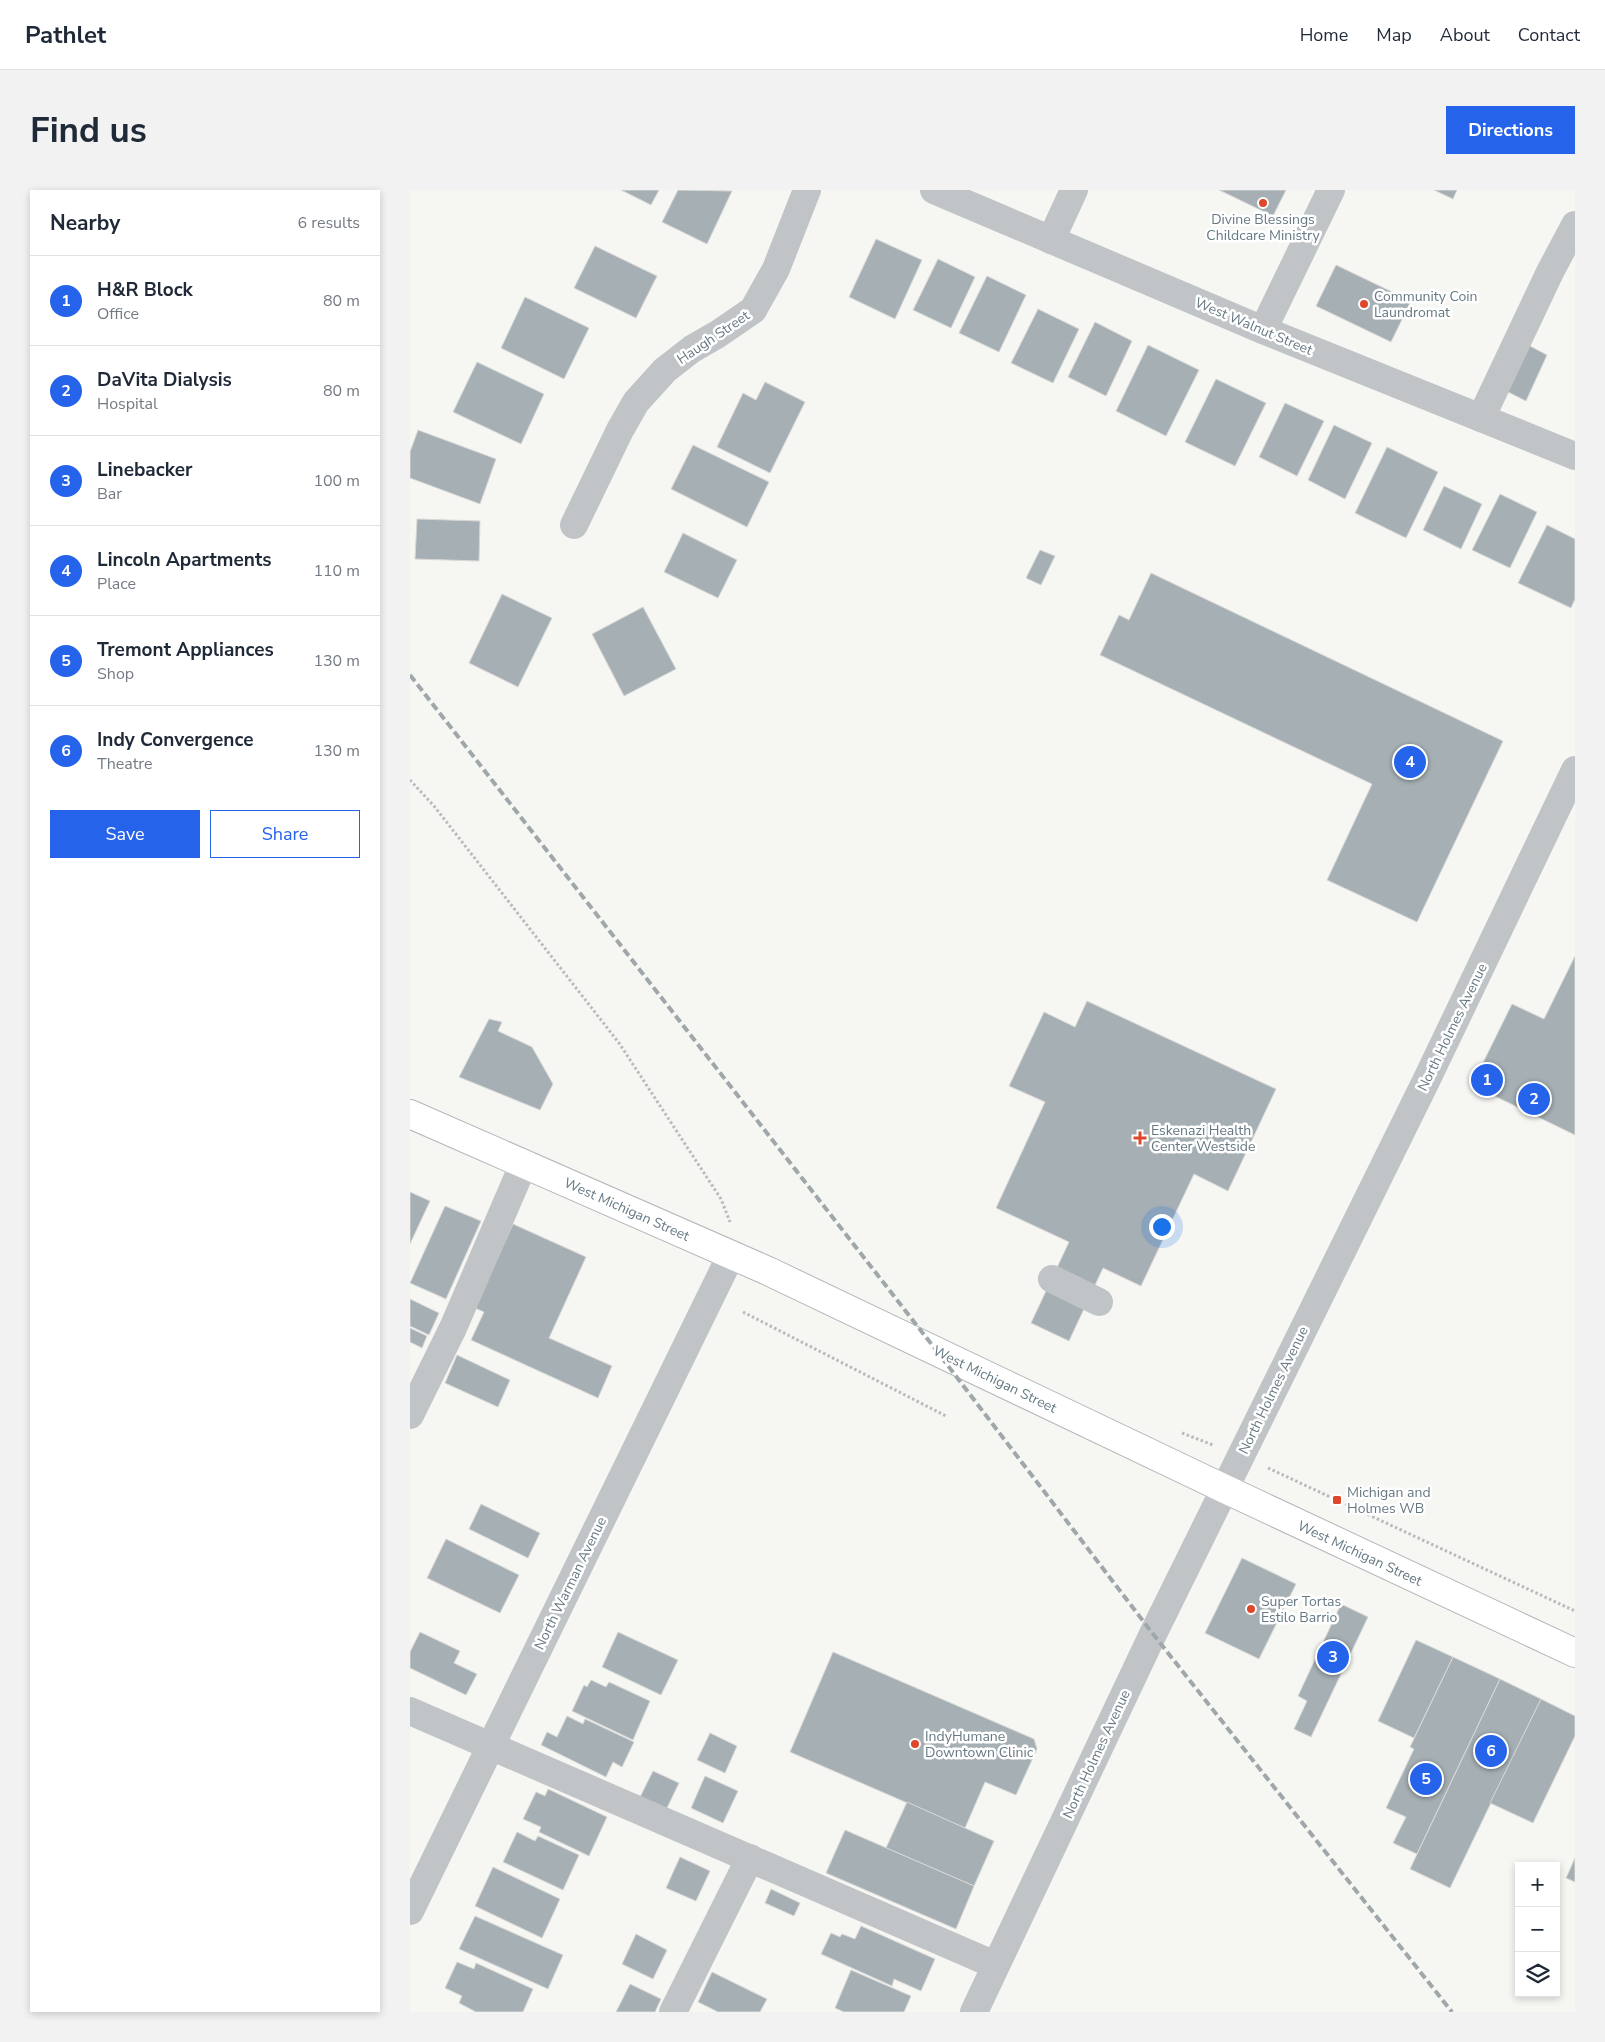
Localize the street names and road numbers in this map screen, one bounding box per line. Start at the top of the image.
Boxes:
street label: West Walnut Street [1192,293,1316,360]
street label: Haugh Street [673,306,753,369]
street label: North Holmes Avenue [1413,960,1492,1094]
street label: West Michigan Street [561,1173,693,1246]
street label: North Holmes Avenue [1234,1323,1313,1457]
street label: West Michigan Street [930,1341,1060,1418]
street label: North Warman Avenue [530,1514,611,1653]
street label: West Michigan Street [1294,1516,1425,1591]
street label: North Holmes Avenue [1058,1687,1135,1822]

